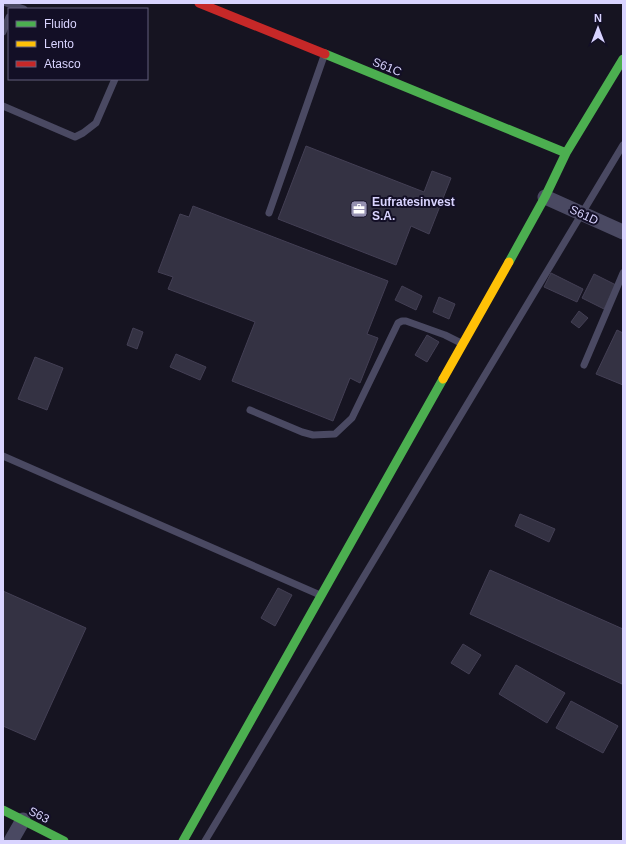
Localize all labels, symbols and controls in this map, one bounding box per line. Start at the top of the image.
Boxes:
legend [8,8,148,80]
north arrow [578,8,618,48]
text: N [594,12,602,24]
text: Fluido [44,17,77,31]
text: Lento [44,37,74,51]
street label: S61C [370,55,404,79]
text: Atasco [44,57,81,71]
place label: Eufratesinvest S.A. [372,195,455,223]
office icon: Eufratesinvest S.A. [349,199,369,219]
street label: S61D [567,202,601,228]
street label: S63 [26,804,52,826]

